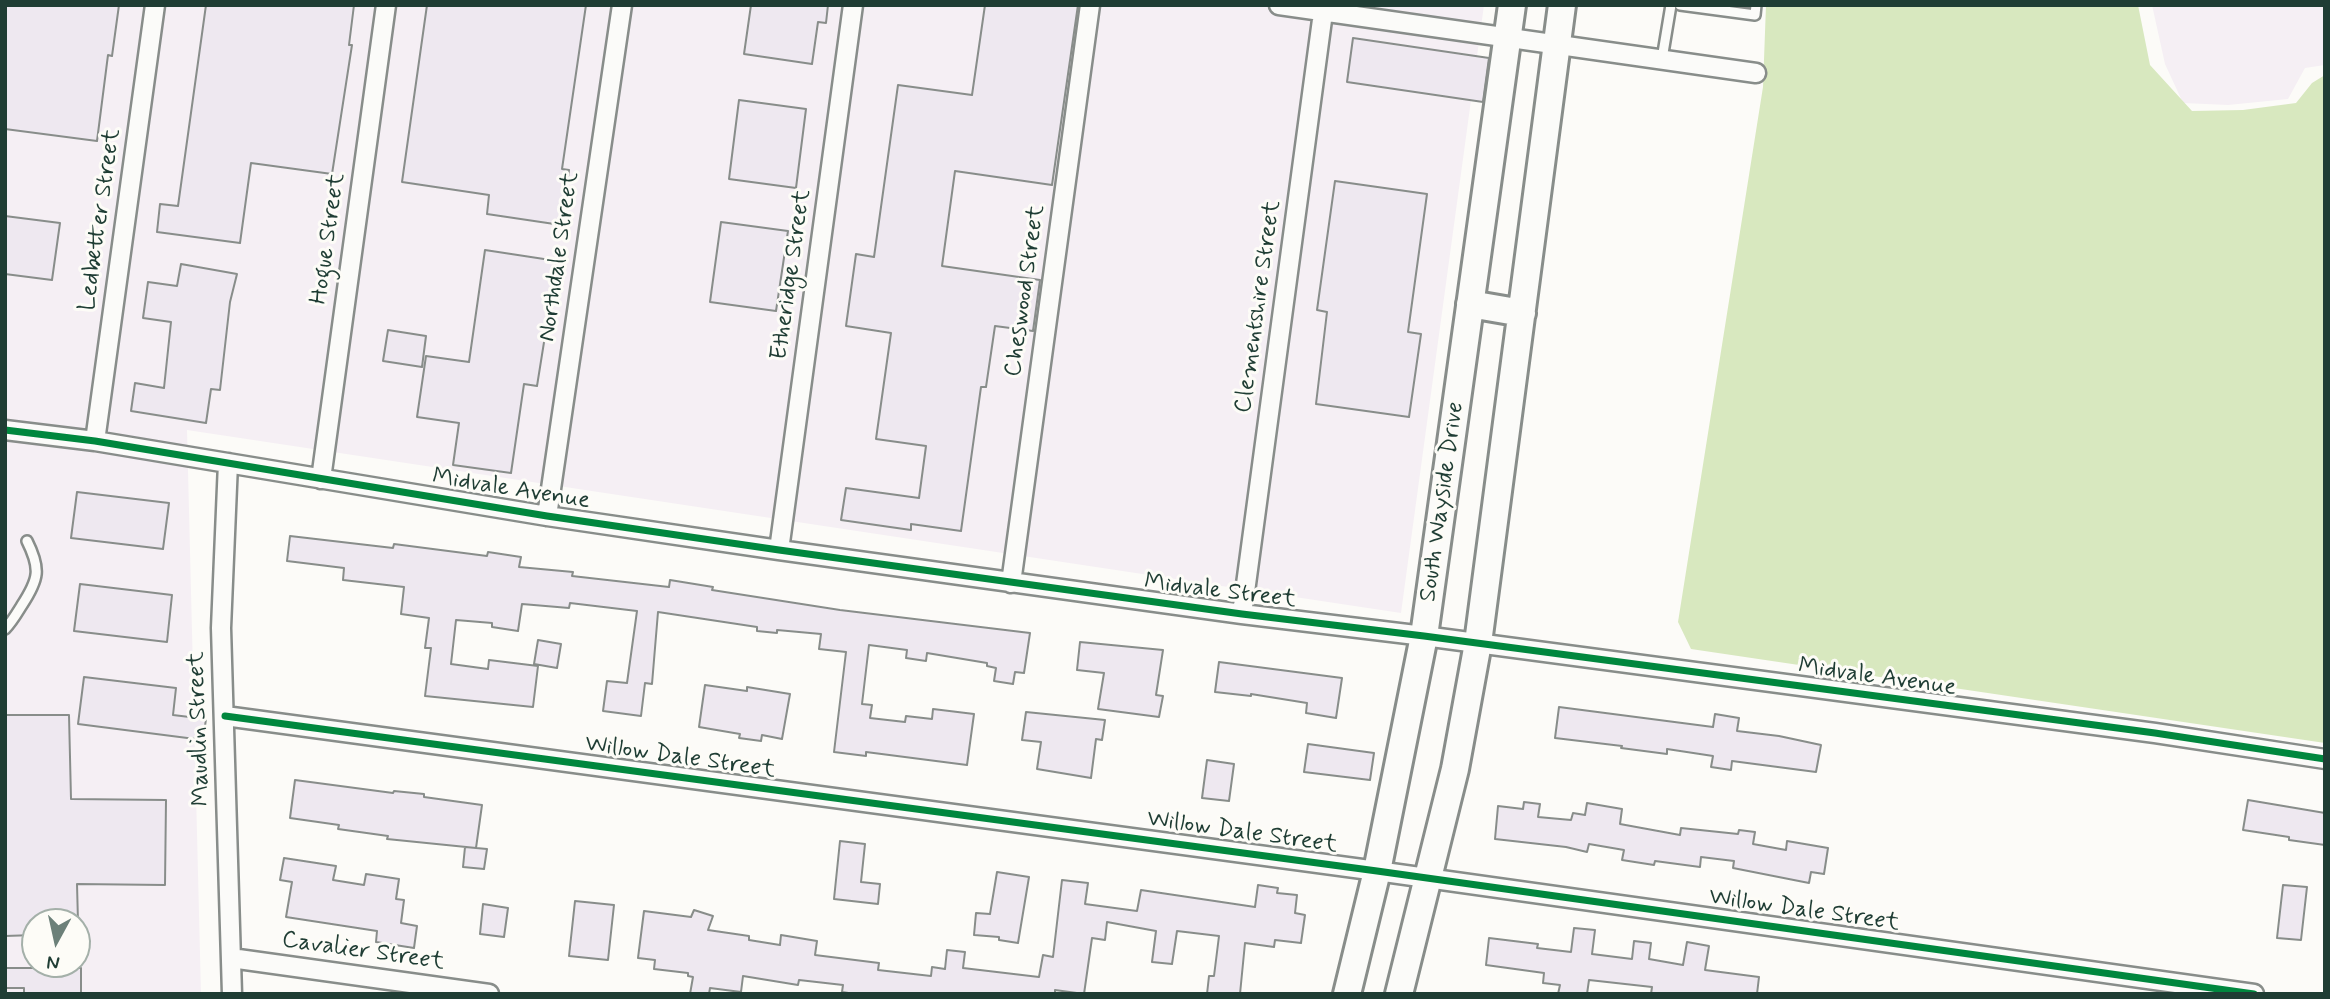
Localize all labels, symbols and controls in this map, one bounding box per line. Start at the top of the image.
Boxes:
street label: Ledbetter Street [74,127,128,313]
street label: Northdale Street [534,170,586,344]
street label: Hogue Street [306,172,352,306]
street label: Etheridge Street [766,188,818,362]
street label: Clementshire Street [1230,199,1288,415]
street label: Cheswood Street [1000,203,1052,379]
street label: South Wayside Drive [1415,400,1471,604]
street label: Midvale Avenue [430,463,592,517]
street label: Midvale Street [1142,568,1298,616]
street label: Maudlin Street [183,651,217,807]
street label: Midvale Avenue [1796,653,1958,703]
street label: Willow Dale Street [583,730,777,786]
street label: Willow Dale Street [1145,805,1339,861]
street label: Willow Dale Street [1707,883,1901,939]
north arrow [21,908,91,978]
street label: Cavalier Street [280,926,446,978]
text: N [45,949,61,976]

